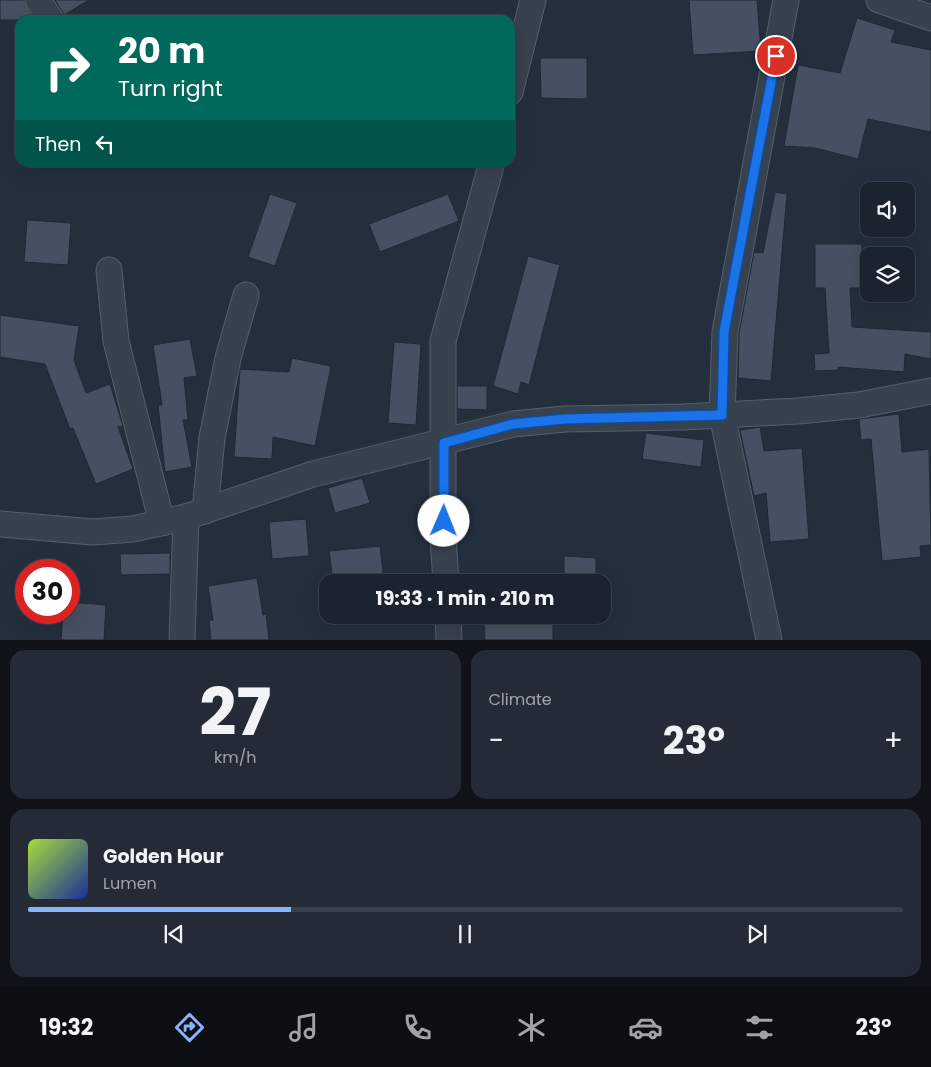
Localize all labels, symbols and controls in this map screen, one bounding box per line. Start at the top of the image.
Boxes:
text: 20 m [118,26,205,75]
icon: right [35,35,100,100]
pin [755,35,797,77]
icon: arrive [762,42,790,70]
text: Turn right [118,73,223,104]
icon: left [91,130,119,158]
text: Then [35,131,81,158]
map controls [860,182,915,302]
button: sound [860,182,915,237]
button: layers [860,247,915,302]
position arrow [417,494,469,546]
speed limit sign: 30 [15,559,80,624]
text: 19:33 · 1 min · 210 m [376,585,554,612]
text: 27 [199,667,271,758]
text: Climate [489,688,552,711]
text: 23° [663,714,725,767]
text: − [489,721,504,760]
text: + [884,721,903,760]
text: km/h [214,746,257,769]
text: Golden Hour [103,843,224,870]
text: Lumen [103,872,157,895]
icon: previous [160,920,188,948]
icon: pause [451,920,479,948]
icon: next [743,920,771,948]
icon: directions [172,1010,207,1045]
icon: music [286,1010,321,1045]
icon: phone [400,1010,435,1045]
icon: climate [514,1010,549,1045]
icon: car [628,1010,663,1045]
icon: filters [742,1010,777,1045]
text: 19:32 [39,1012,93,1043]
text: 23° [856,1012,892,1043]

